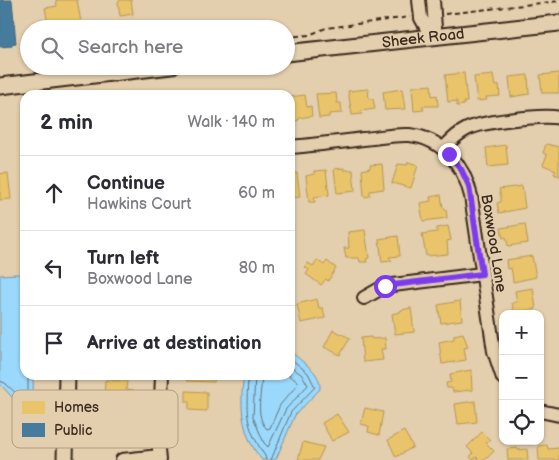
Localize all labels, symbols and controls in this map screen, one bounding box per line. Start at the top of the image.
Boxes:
search box [20,20,295,75]
street label: Sheek Road [381,24,465,52]
icon: search [38,34,66,62]
text: Search here [78,36,183,59]
text: 2 min [40,110,93,135]
text: Walk · 140 m [188,113,275,132]
route end [438,143,461,166]
text: Continue [87,172,165,195]
icon: ahead [40,179,68,207]
text: 60 m [238,184,275,203]
street label: Boxwood Lane [476,193,511,294]
text: Hawkins Court [87,195,191,214]
text: Turn left [87,247,159,270]
icon: left [40,254,68,282]
text: 80 m [239,259,275,278]
text: Boxwood Lane [87,270,193,289]
route start [374,275,397,298]
map controls [499,310,544,445]
button: + [499,310,544,355]
icon: arrive [40,329,68,357]
text: Arrive at destination [87,332,262,355]
button: − [499,355,544,400]
legend [12,390,178,448]
text: Homes [54,399,99,416]
button: locate [499,400,544,445]
text: Public [54,422,92,439]

